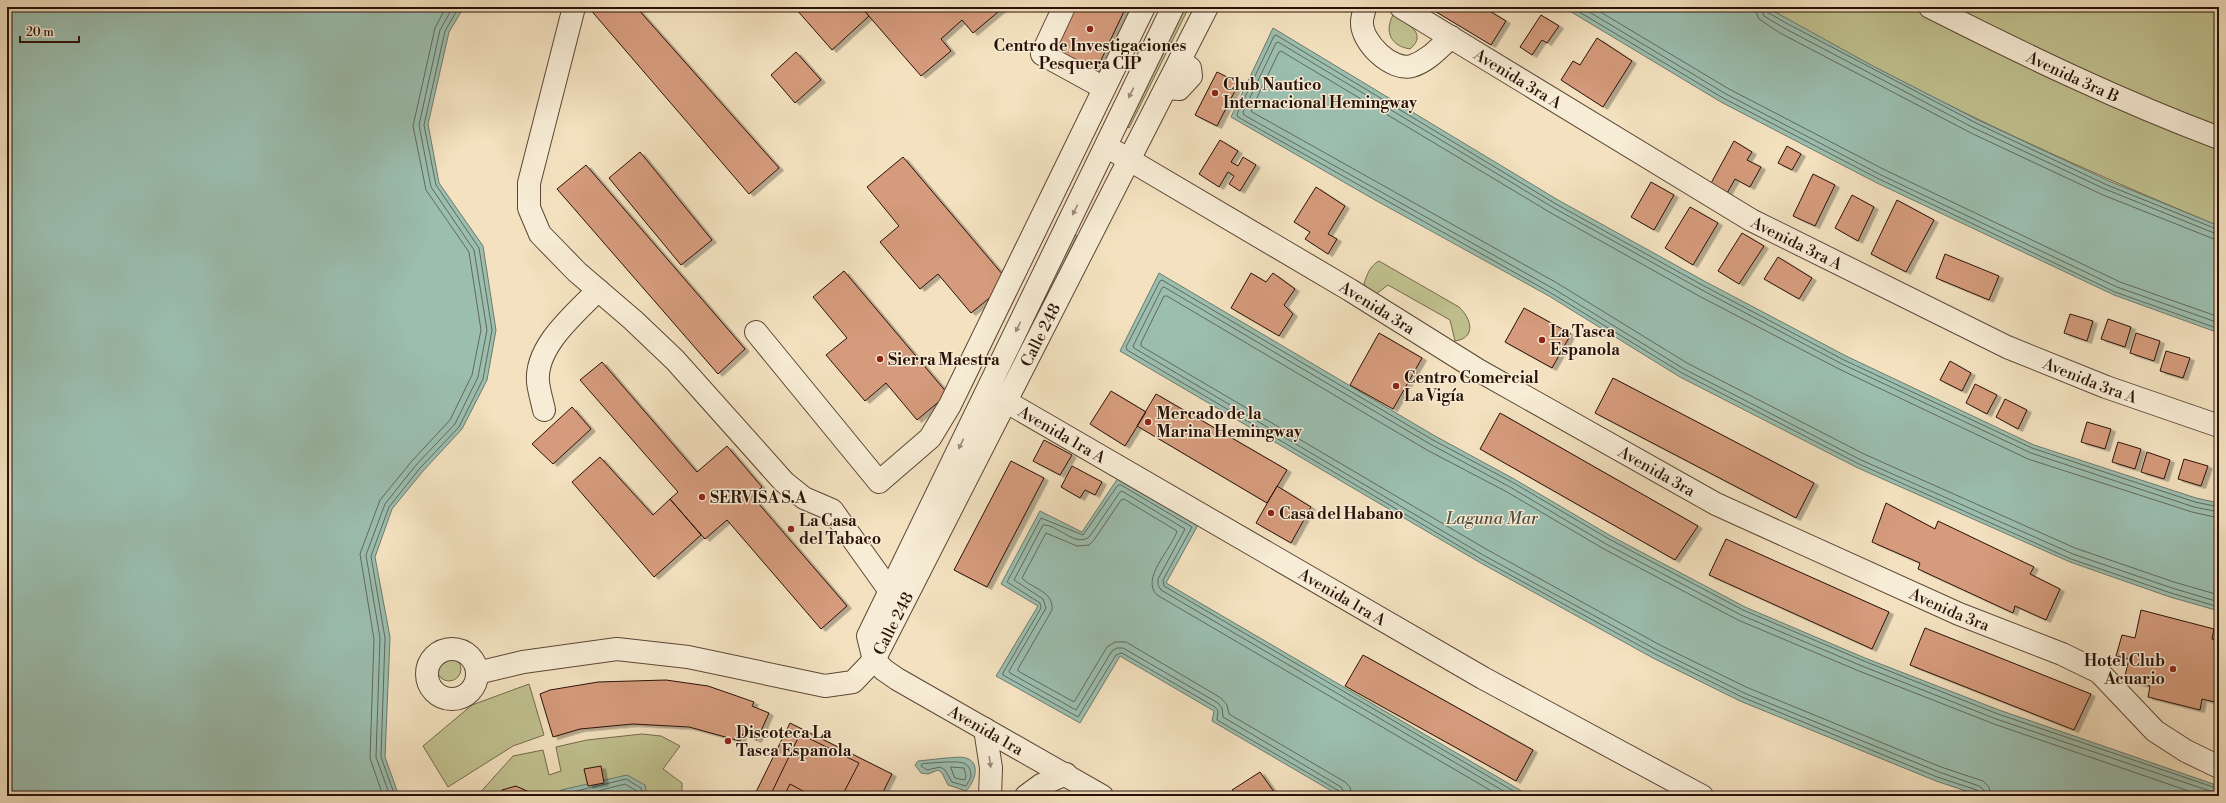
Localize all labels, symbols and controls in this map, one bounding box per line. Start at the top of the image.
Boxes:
scale bar [20,18,79,44]
marker: Centro de Investigaciones Pesquera CIP [1085,24,1095,34]
text: 20 m [26,25,54,40]
place label: Centro de Investigaciones Pesquera CIP [994,36,1187,74]
street label: Avenida 3ra A [1469,44,1566,114]
street label: Avenida 3ra B [2022,47,2122,107]
place label: Club Nautico Internacional Hemingway [1223,75,1418,113]
one-way arrow [1128,87,1134,98]
marker: Club Nautico Internacional Hemingway [1210,88,1220,98]
one-way arrow [1072,204,1078,215]
street label: Avenida 3ra A [1747,212,1846,275]
street label: Avenida 3ra [1335,277,1419,340]
street label: Calle 248 [1016,300,1065,370]
one-way arrow [1015,321,1021,332]
place label: La Tasca Espanola [1550,322,1620,360]
marker: La Tasca Espanola [1537,335,1547,345]
place label: Sierra Maestra [888,350,1000,370]
street label: Avenida 3ra A [2039,353,2141,408]
marker: Sierra Maestra [875,354,885,364]
place label: Centro Comercial La Vigía [1404,368,1539,406]
marker: Centro Comercial La Vigía [1391,381,1401,391]
street label: Avenida 1ra A [1014,401,1110,469]
place label: Mercado de la Marina Hemingway [1156,404,1303,442]
marker: Mercado de la Marina Hemingway [1143,417,1153,427]
one-way arrow [958,438,964,449]
street label: Avenida 3ra [1614,442,1699,502]
place label: SERVISA S.A [710,488,807,508]
marker: SERVISA S.A [697,492,707,502]
place label: Casa del Habano [1279,504,1403,524]
marker: Casa del Habano [1266,508,1276,518]
water label: Laguna Mar [1445,508,1539,530]
place label: La Casa del Tabaco [799,511,881,549]
marker: La Casa del Tabaco [786,524,796,534]
street label: Avenida 1ra A [1294,564,1390,631]
street label: Avenida 3ra [1905,584,1993,636]
street label: Calle 248 [869,588,918,659]
place label: Hotel Club Acuario [2084,651,2165,689]
marker: Hotel Club Acuario [2168,664,2178,674]
street label: Avenida 1ra [944,701,1028,761]
place label: Discoteca La Tasca Espanola [736,723,852,761]
marker: Discoteca La Tasca Espanola [723,736,733,746]
one-way arrow [987,756,993,768]

